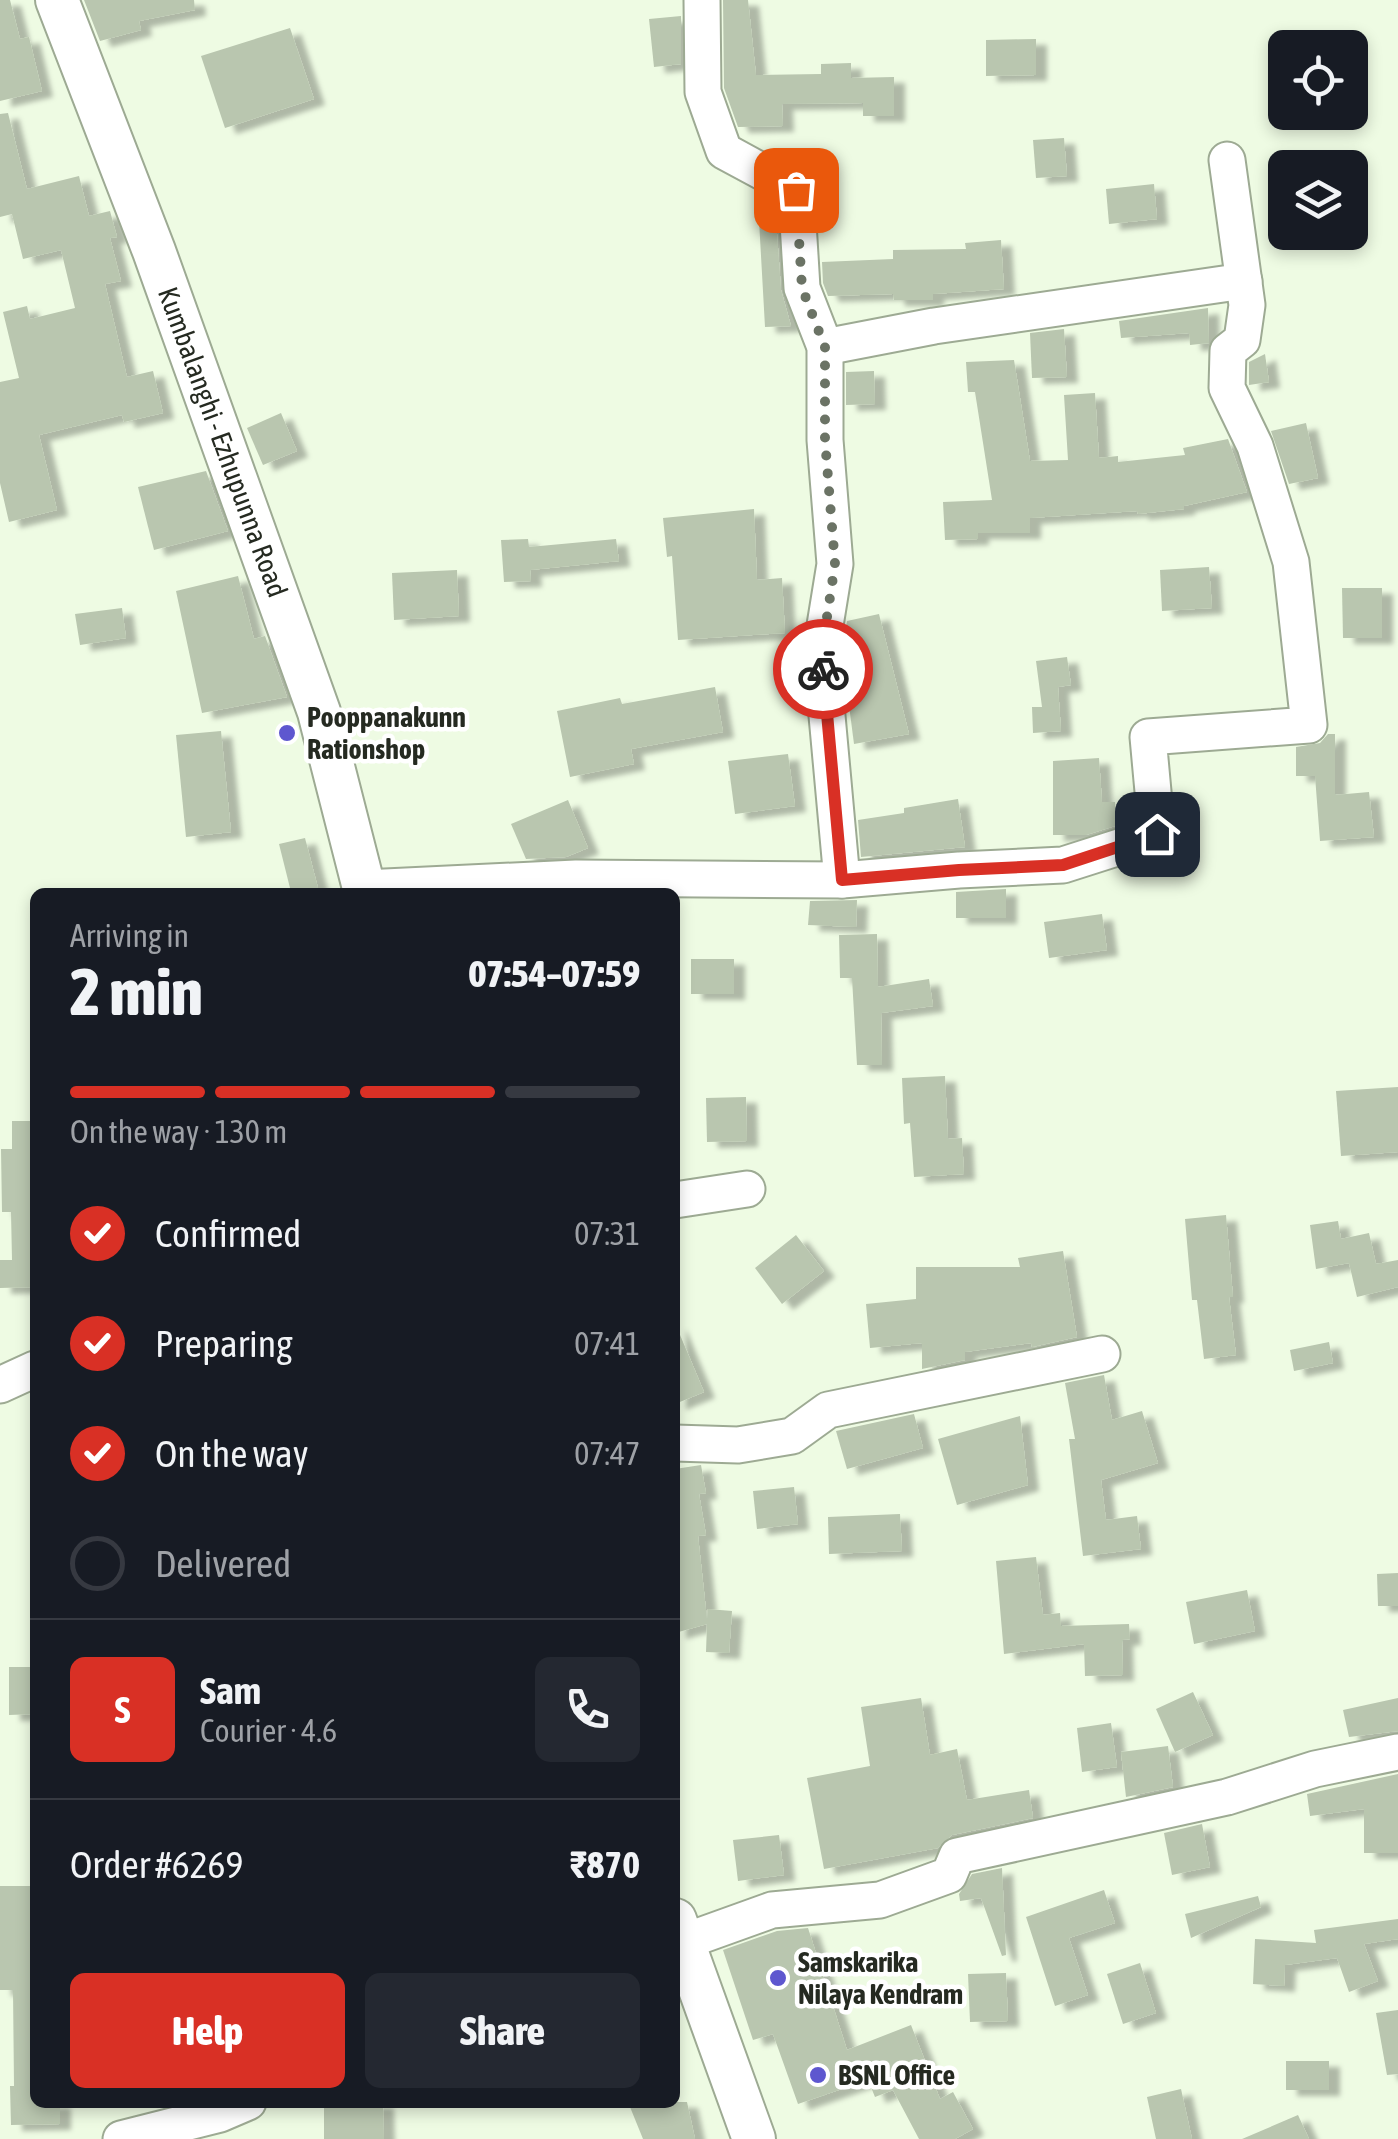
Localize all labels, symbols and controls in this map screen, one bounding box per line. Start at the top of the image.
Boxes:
map controls [1268,30,1368,250]
button: locate [1268,30,1368,130]
pin [754,148,839,233]
button: layers [1268,150,1368,250]
icon: bag [769,163,824,218]
street label: Kumbalanghi - Ezhupunna Road [152,283,294,601]
courier [773,619,873,719]
icon: bike [796,642,851,697]
place label: Pooppanakunn Rationshop [307,701,466,765]
marker: Pooppanakunn Rationshop [276,722,298,744]
pin [1115,792,1200,877]
icon: home [1130,807,1185,862]
text: Arriving in [70,917,189,954]
text: 07:54–07:59 [468,952,640,995]
text: 2 min [70,954,203,1029]
text: On the way · 130 m [70,1113,287,1150]
icon: check [70,1206,125,1261]
text: Confirmed [155,1212,301,1255]
text: 07:31 [574,1215,640,1252]
icon: check [70,1316,125,1371]
text: Preparing [155,1322,293,1365]
text: 07:41 [574,1325,640,1362]
icon: check [70,1426,125,1481]
text: On the way [155,1432,308,1475]
text: 07:47 [574,1435,640,1472]
text: Delivered [155,1542,291,1585]
button: phone [535,1657,640,1762]
text: Sam [200,1669,261,1712]
text: S [115,1688,130,1731]
text: Courier · 4.6 [200,1712,337,1749]
text: Order #6269 [70,1843,243,1886]
text: ₹870 [570,1843,640,1886]
place label: Samskarika Nilaya Kendram [798,1946,963,2010]
marker: Samskarika Nilaya Kendram [767,1967,789,1989]
button: Help [70,1973,345,2088]
button: Share [365,1973,640,2088]
place label: BSNL Office [838,2059,955,2091]
marker: BSNL Office [807,2064,829,2086]

